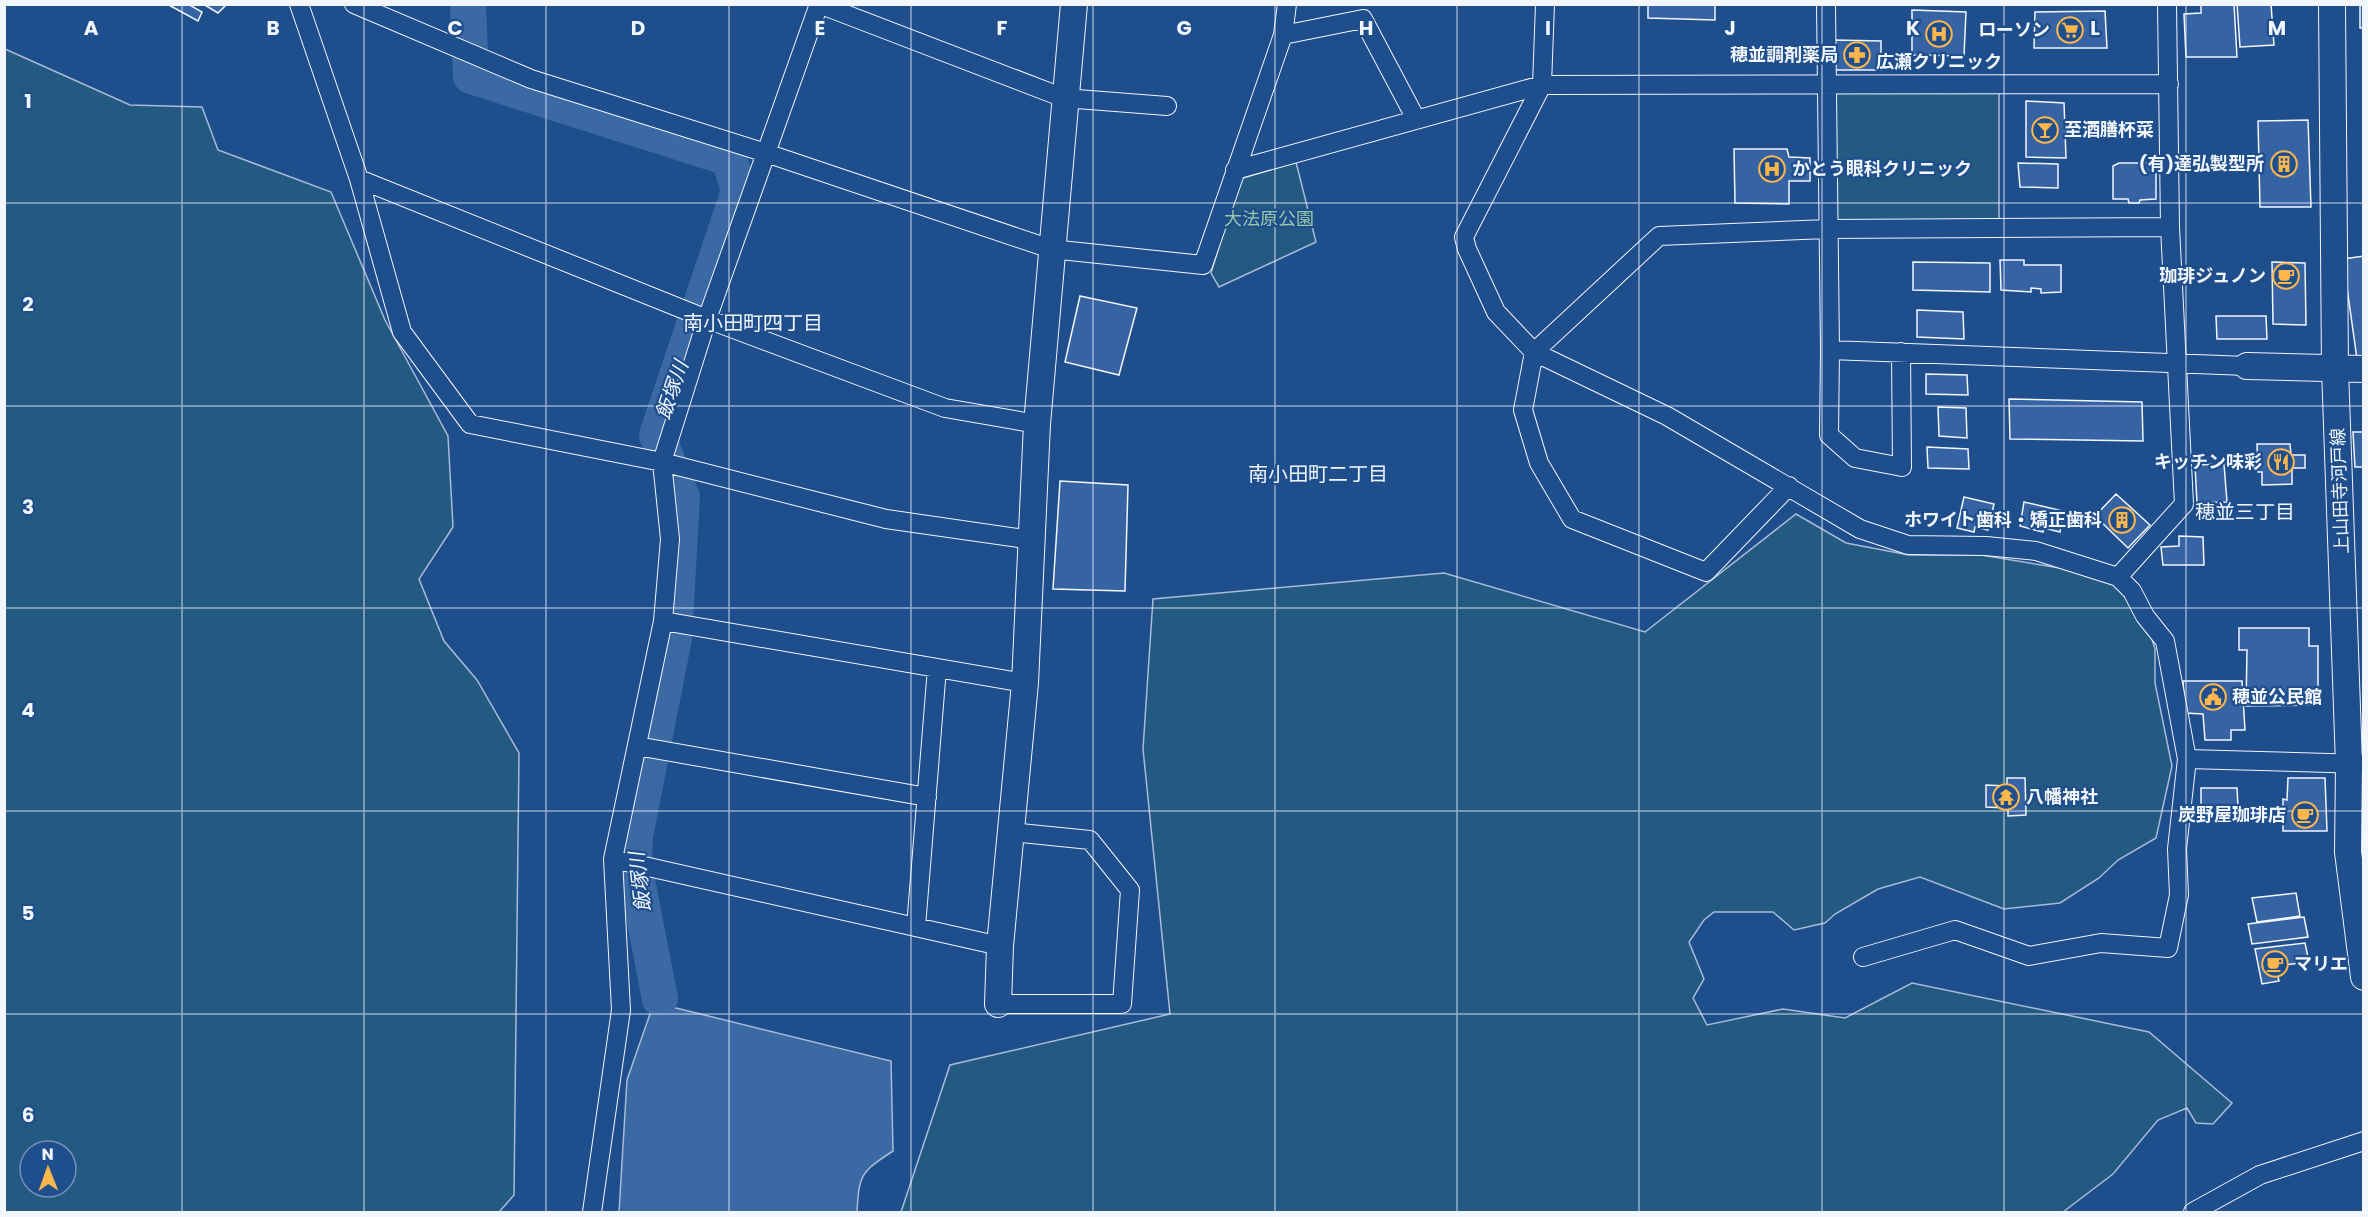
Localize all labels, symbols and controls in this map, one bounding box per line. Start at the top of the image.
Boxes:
text: A [84,14,99,42]
text: B [266,14,280,42]
text: C [447,14,463,42]
text: D [631,14,645,42]
text: E [815,14,825,42]
text: F [997,14,1008,42]
text: G [1176,14,1192,42]
text: H [1359,14,1373,42]
text: I [1545,14,1551,42]
text: J [1724,14,1736,42]
text: K [1906,14,1920,42]
text: L [2090,14,2100,42]
text: M [2268,14,2286,42]
supermarket icon: ローソン [2055,15,2085,45]
place label: ローソン [1978,17,2050,42]
hospital icon: 広瀬クリニック [1924,19,1954,49]
pharmacy icon: 穂並調剤薬局 [1842,40,1872,70]
place label: 穂並調剤薬局 [1730,42,1838,67]
place label: 広瀬クリニック [1876,49,2002,74]
text: 1 [24,87,32,115]
bar icon: 至酒膳杯菜 [2030,115,2060,145]
place label: 至酒膳杯菜 [2064,117,2154,142]
building icon: (有)達弘製型所 [2269,149,2299,179]
place label: (有)達弘製型所 [2139,151,2264,176]
hospital icon: かとう眼科クリニック [1757,154,1787,184]
place label: かとう眼科クリニック [1792,156,1972,181]
park label: 大法原公園 [1224,206,1314,231]
cafe icon: 珈琲ジュノン [2271,261,2301,291]
place label: 珈琲ジュノン [2159,263,2266,288]
text: 2 [22,290,34,318]
district label: 南小田町四丁目 [683,309,823,337]
water label: 飯塚川 [649,355,696,423]
street label: 上山田寺河戸線 [2325,428,2354,554]
restaurant icon: キッチン味彩 [2266,447,2296,477]
place label: キッチン味彩 [2154,449,2262,474]
district label: 南小田町二丁目 [1248,460,1388,488]
text: 3 [22,493,34,521]
district label: 穂並三丁目 [2195,498,2295,526]
building icon: ホワイト歯科・矯正歯科 [2107,505,2137,535]
place label: ホワイト歯科・矯正歯科 [1904,507,2102,532]
public building icon: 穂並公民館 [2198,682,2228,712]
place label: 穂並公民館 [2232,684,2322,709]
text: 4 [21,696,35,724]
temple icon: 八幡神社 [1991,782,2021,812]
place label: 八幡神社 [2026,784,2098,809]
cafe icon: 炭野屋珈琲店 [2290,800,2320,830]
place label: 炭野屋珈琲店 [2178,802,2286,827]
water label: 飯塚川 [622,849,658,913]
text: 5 [22,899,35,927]
cafe icon: マリエ [2260,949,2290,979]
place label: マリエ [2294,951,2348,976]
text: 6 [22,1101,34,1129]
north arrow [18,1139,78,1199]
text: N [42,1143,54,1166]

